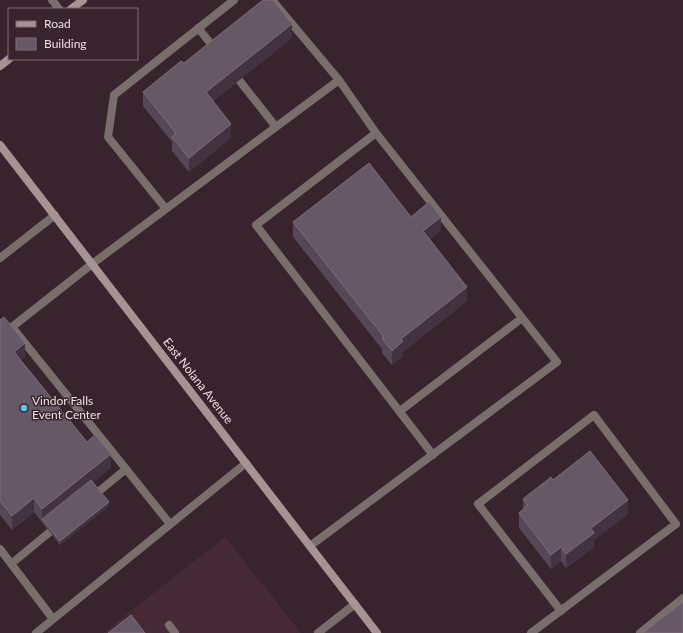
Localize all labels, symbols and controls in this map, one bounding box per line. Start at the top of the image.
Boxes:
legend [8,8,138,60]
text: Road [44,16,71,31]
text: Building [44,36,87,51]
street label: East Nolana Avenue [160,335,237,427]
place label: Vindor Falls Event Center [32,393,101,422]
marker: Vindor Falls Event Center [19,403,29,413]

